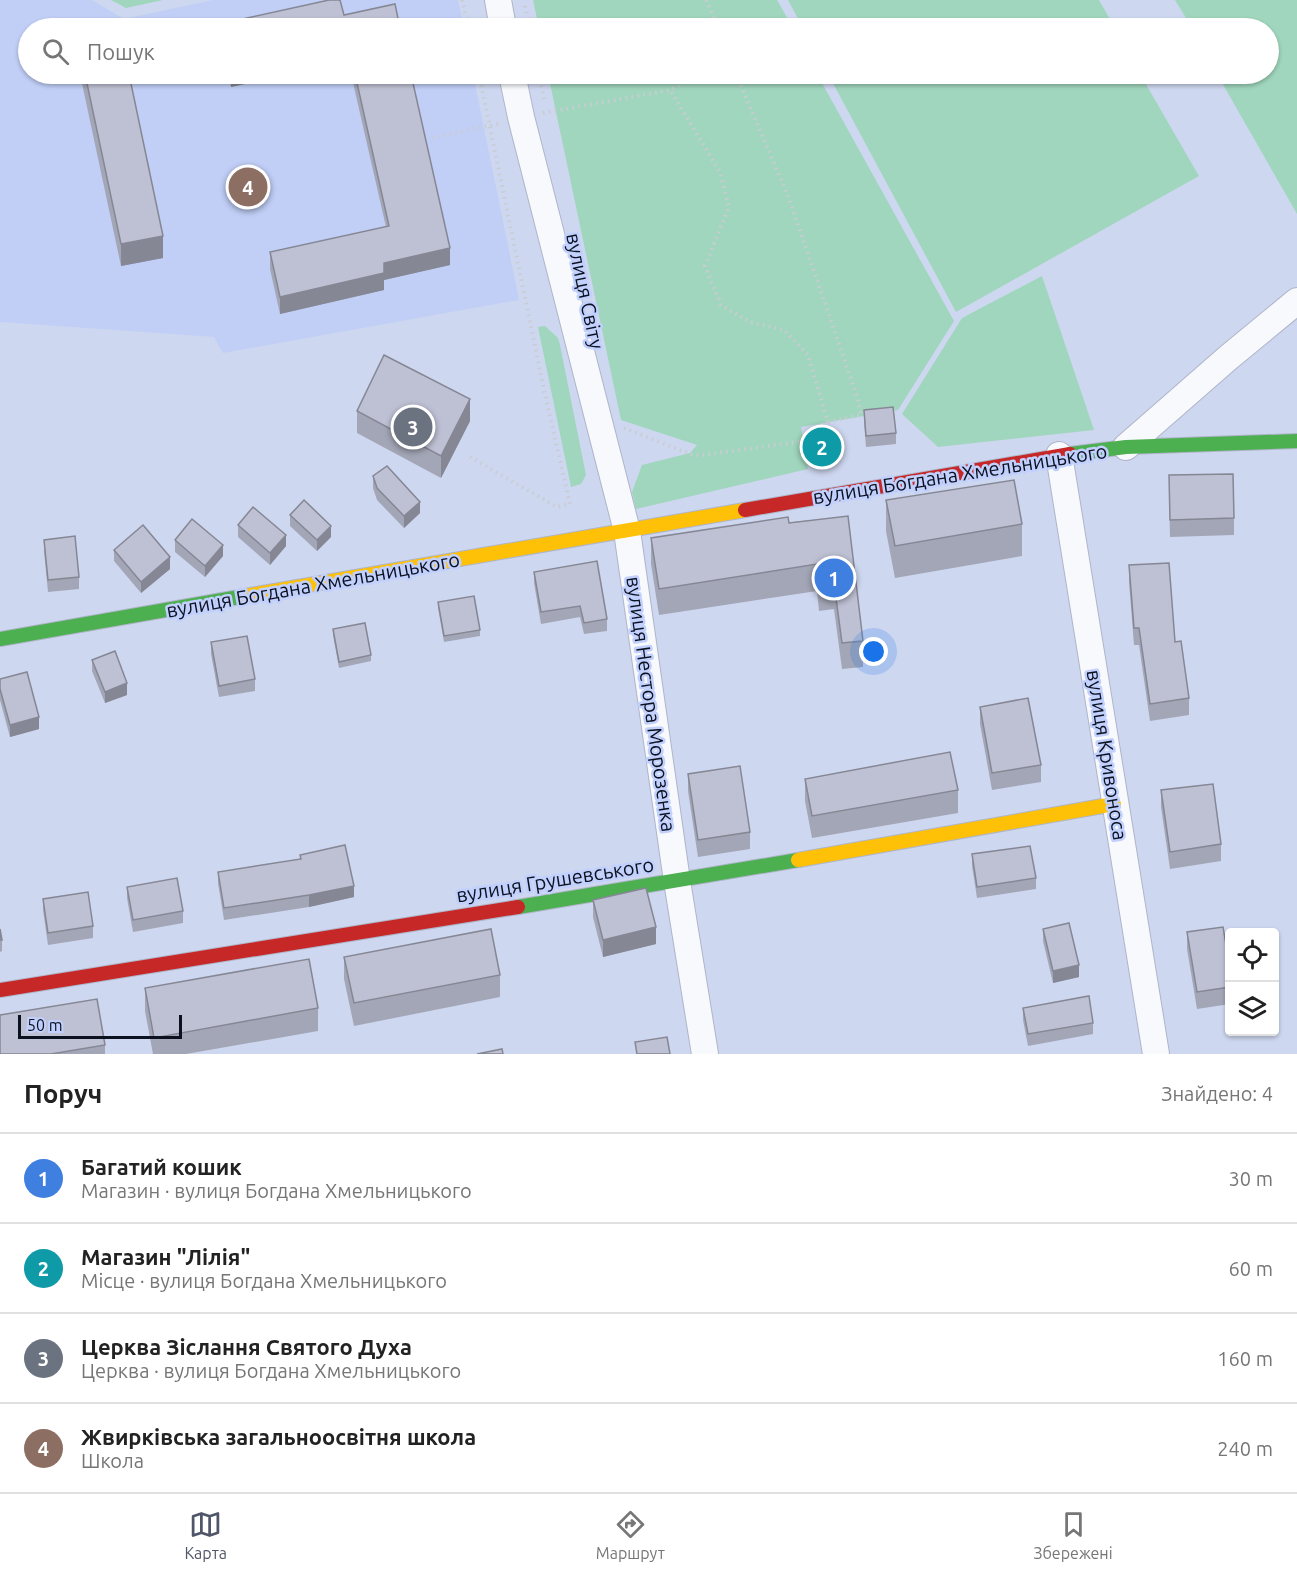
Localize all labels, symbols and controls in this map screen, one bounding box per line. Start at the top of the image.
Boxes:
search box [18,18,1279,84]
icon: search [39,35,72,68]
text: Пошук [87,39,155,64]
pin: 4 [228,164,268,210]
street label: вулиця Світу [562,231,609,351]
pin: 3 [394,404,432,450]
pin: 2 [802,424,842,470]
street label: вулиця Богдана Хмельницького [811,439,1109,508]
street label: вулиця Богдана Хмельницького [164,547,461,622]
pin: 1 [814,556,854,600]
street label: вулиця Нестора Морозенка [622,575,681,833]
your location [859,637,888,666]
street label: вулиця Кривоноса [1083,668,1132,842]
street label: вулиця Грушевського [454,853,655,906]
map controls [1225,928,1279,1036]
button: locate [1225,928,1279,982]
button: layers [1225,982,1279,1036]
scale bar [18,1012,182,1040]
text: 50 m [27,1016,63,1034]
text: Поруч [24,1079,102,1108]
text: Знайдено: 4 [1161,1082,1273,1105]
text: Багатий кошик [81,1154,242,1179]
text: 1 [38,1167,49,1190]
text: 30 m [1229,1167,1273,1190]
text: Магазин · вулиця Богдана Хмельницького [81,1179,472,1202]
text: Магазин "Лілія" [81,1244,250,1269]
text: 2 [38,1257,49,1280]
text: 60 m [1229,1257,1273,1280]
text: Місце · вулиця Богдана Хмельницького [81,1269,447,1292]
text: Церква Зіслання Святого Духа [81,1334,412,1359]
text: 3 [38,1347,49,1370]
text: 160 m [1217,1347,1273,1370]
text: Церква · вулиця Богдана Хмельницького [81,1359,461,1382]
text: Жвирківська загальноосвітня школа [81,1424,476,1449]
text: 4 [38,1437,49,1460]
text: 240 m [1217,1437,1273,1460]
text: Школа [81,1449,144,1472]
tab: Карта [184,1508,227,1562]
tab: Маршрут [596,1508,665,1562]
tab: Збережені [1034,1508,1113,1562]

